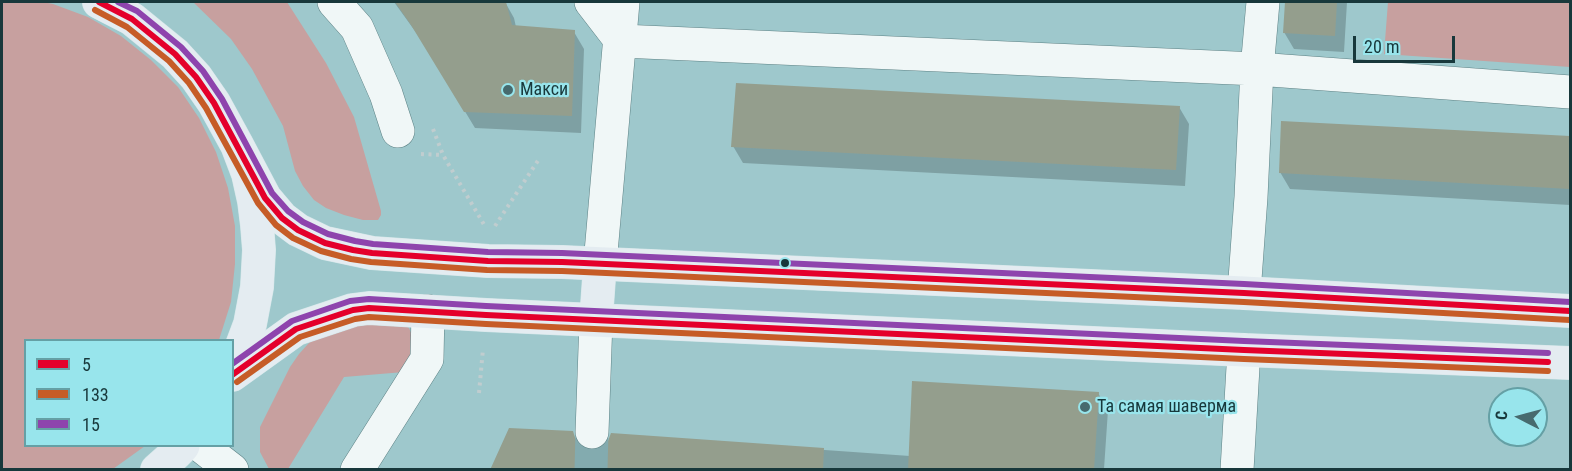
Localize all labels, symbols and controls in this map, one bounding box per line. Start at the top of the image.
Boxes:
scale bar [1356,24,1458,62]
text: 20 m [1364,36,1399,57]
place label: Макси [520,79,568,101]
marker: Макси [501,83,515,97]
unlabelled marker [779,257,791,269]
legend [24,339,234,447]
text: 5 [82,354,91,375]
text: 133 [82,384,109,405]
north arrow [1488,387,1548,447]
place label: Та самая шаверма [1097,396,1236,418]
marker: Та самая шаверма [1078,400,1092,414]
text: С [1492,410,1512,421]
text: 15 [82,414,100,435]

